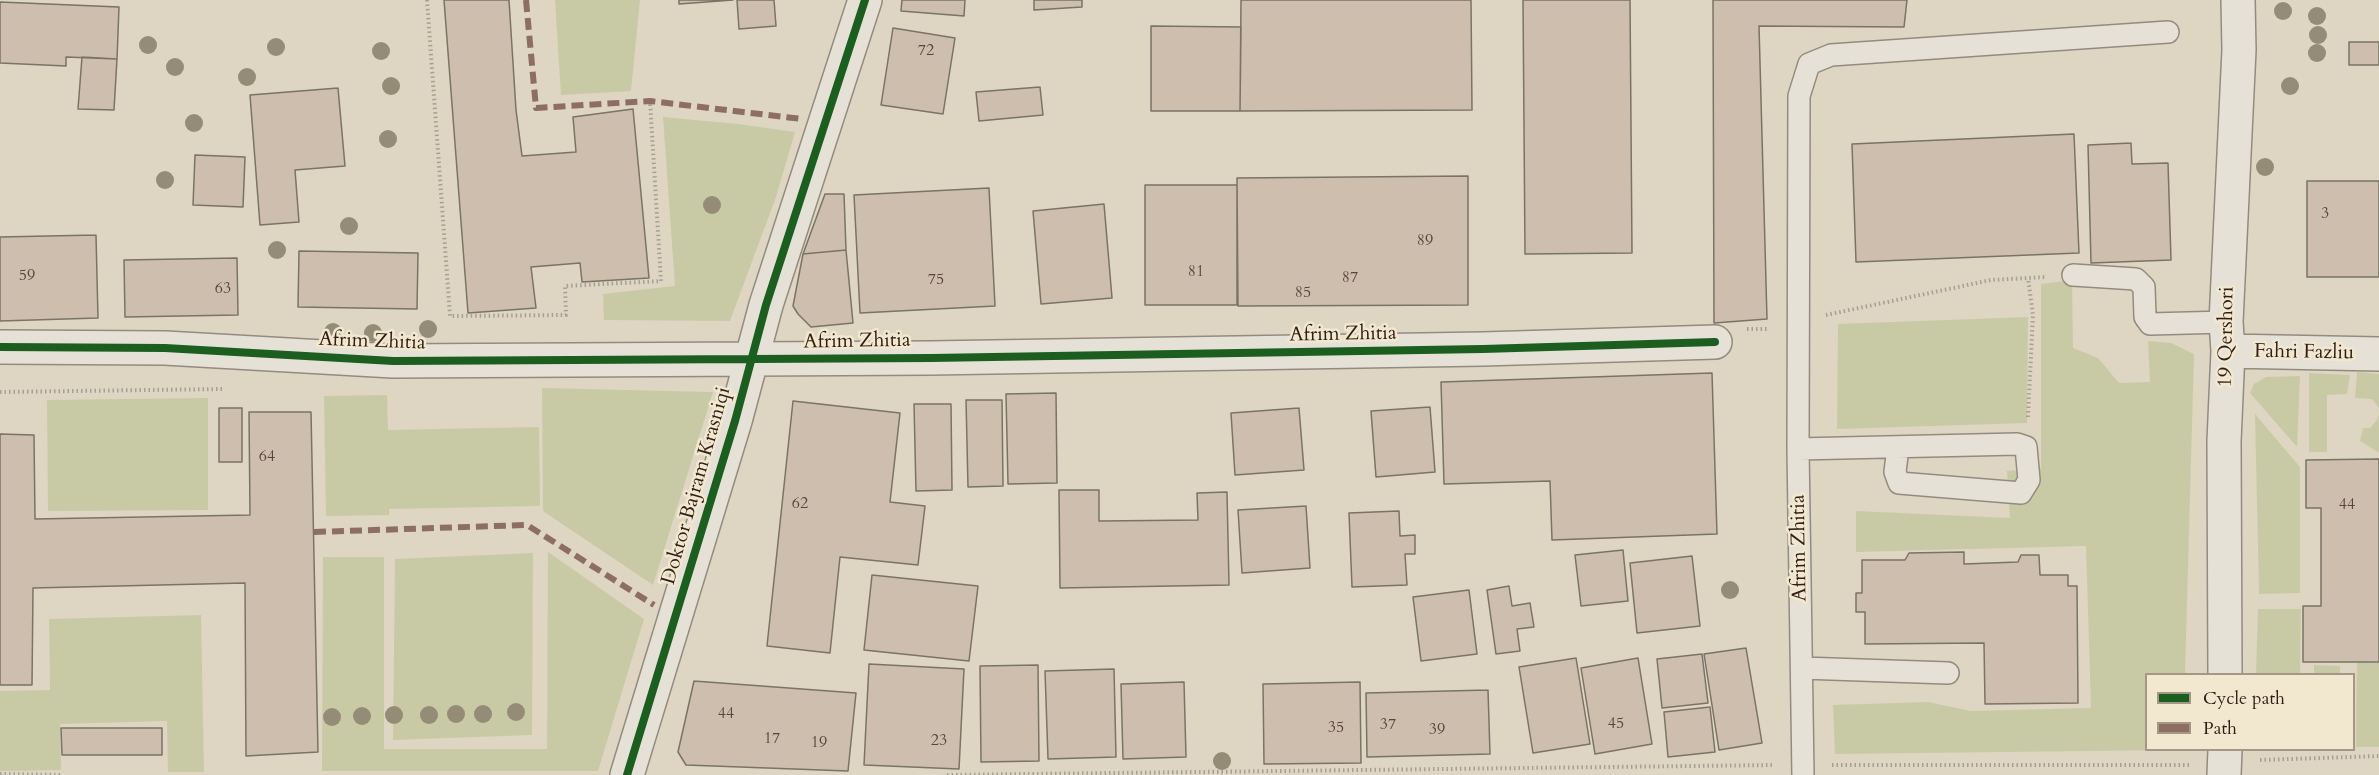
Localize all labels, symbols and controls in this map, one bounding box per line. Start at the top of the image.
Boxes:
house number: 72 [918,41,934,61]
house number: 3 [2321,204,2329,224]
house number: 89 [1417,231,1433,251]
house number: 81 [1188,262,1204,282]
house number: 59 [19,266,35,286]
house number: 87 [1342,268,1358,288]
house number: 75 [928,270,944,290]
house number: 63 [215,279,231,299]
house number: 85 [1295,283,1311,303]
street label: 19 Qershori [2214,286,2240,388]
street label: Afrim Zhitia [1289,322,1397,348]
street label: Afrim Zhitia [318,328,426,356]
street label: Afrim Zhitia [803,329,911,355]
street label: Fahri Fazliu [2254,340,2354,366]
street label: Doktor Bajram Krasniqi [657,384,737,588]
house number: 64 [259,447,275,467]
house number: 62 [792,494,808,514]
street label: Afrim Zhitia [1787,494,1813,602]
house number: 44 [2339,495,2355,515]
legend [2145,673,2355,751]
text: Cycle path [2203,686,2285,711]
house number: 44 [718,704,734,724]
house number: 45 [1608,714,1624,734]
house number: 37 [1380,715,1396,735]
text: Path [2203,716,2237,741]
house number: 35 [1328,718,1344,738]
house number: 39 [1429,720,1445,740]
house number: 17 [764,729,780,749]
house number: 23 [931,731,947,751]
house number: 19 [811,733,827,753]

